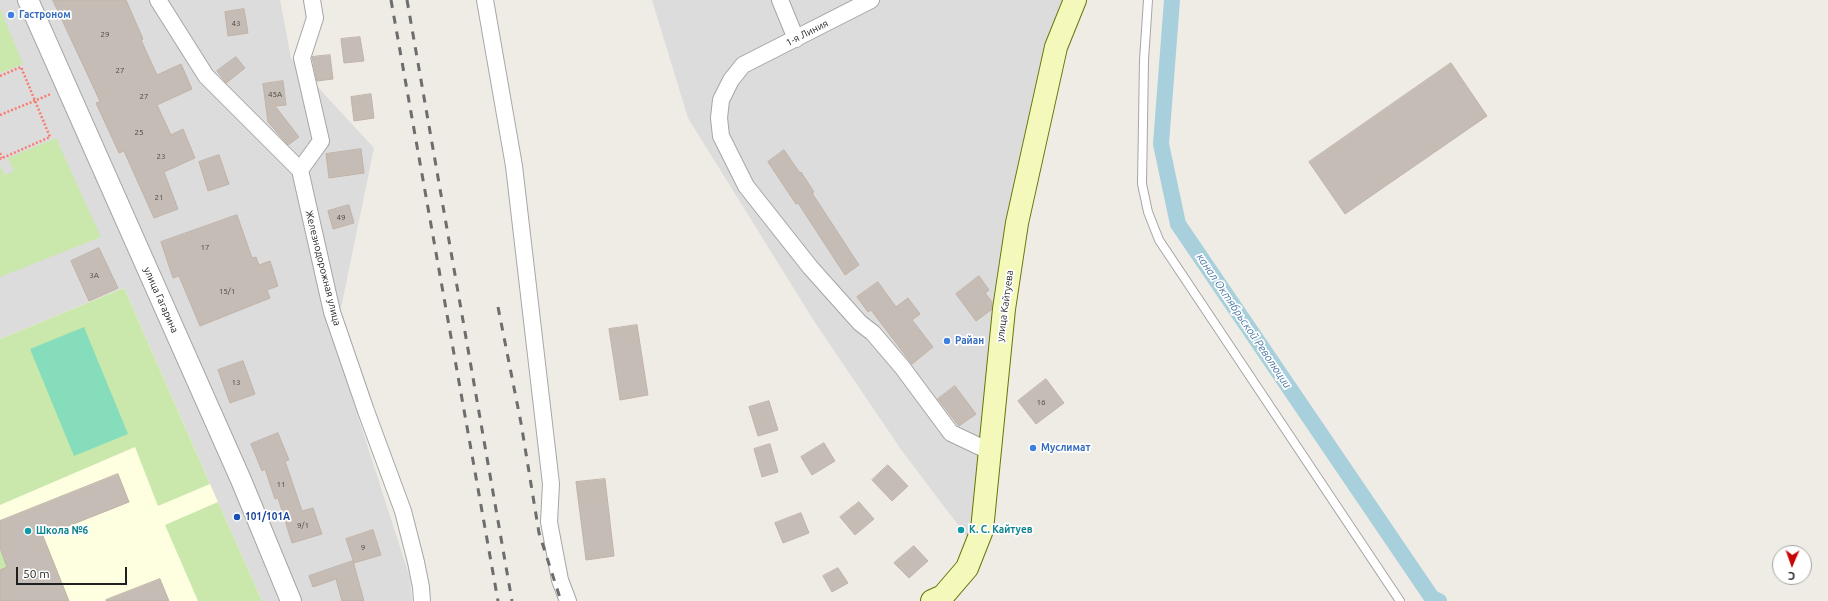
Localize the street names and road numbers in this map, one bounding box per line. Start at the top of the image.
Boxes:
street label: 1-я Линия [784,17,830,49]
street label: Железнодорожная улица [303,209,343,327]
street label: улица Гагарина [141,265,181,335]
street label: улица Кайтуева [994,269,1016,343]

